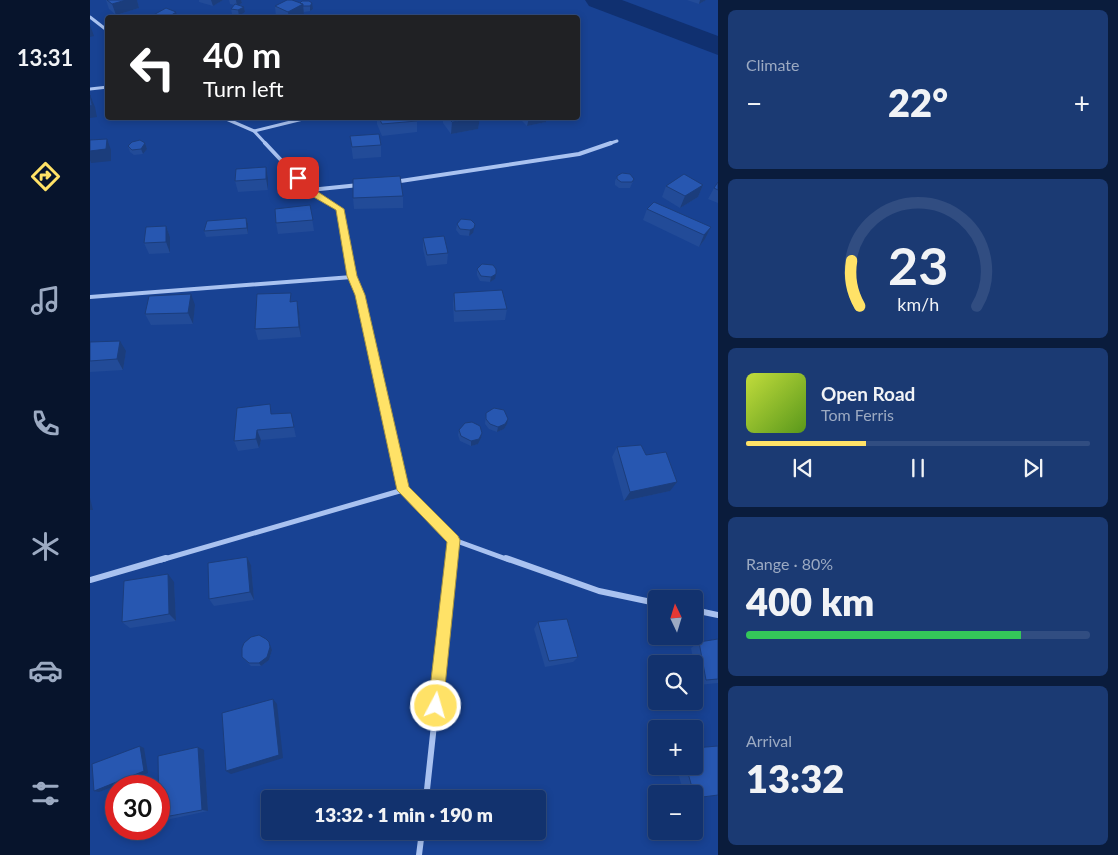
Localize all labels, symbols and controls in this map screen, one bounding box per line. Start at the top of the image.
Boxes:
text: 40 m [203,33,281,75]
icon: left [120,35,185,100]
text: 13:31 [17,44,73,71]
text: Climate [746,55,799,74]
text: Turn left [203,75,284,102]
text: 22° [888,79,948,125]
text: − [746,86,762,120]
text: + [1074,86,1090,120]
pin [277,157,319,199]
icon: directions [28,159,63,194]
icon: arrive [284,164,312,192]
text: 23 [888,234,948,296]
icon: music [28,283,63,318]
text: km/h [897,293,939,315]
text: Open Road [821,382,915,405]
text: Tom Ferris [821,405,894,424]
icon: phone [28,406,63,441]
icon: previous [789,454,817,482]
icon: pause [904,454,932,482]
icon: next [1019,454,1047,482]
icon: climate [28,529,63,564]
text: Range · 80% [746,554,833,573]
text: 400 km [746,578,874,624]
north arrow [648,590,702,645]
map controls [648,590,703,840]
icon: car [28,653,63,688]
button: search [648,655,703,710]
position arrow [409,679,461,731]
button: + [648,720,703,775]
text: Arrival [746,731,792,750]
text: 13:32 [746,755,844,801]
speed limit sign: 30 [105,775,170,840]
icon: filters [28,776,63,811]
button: − [648,785,703,840]
text: 13:32 · 1 min · 190 m [314,803,493,826]

